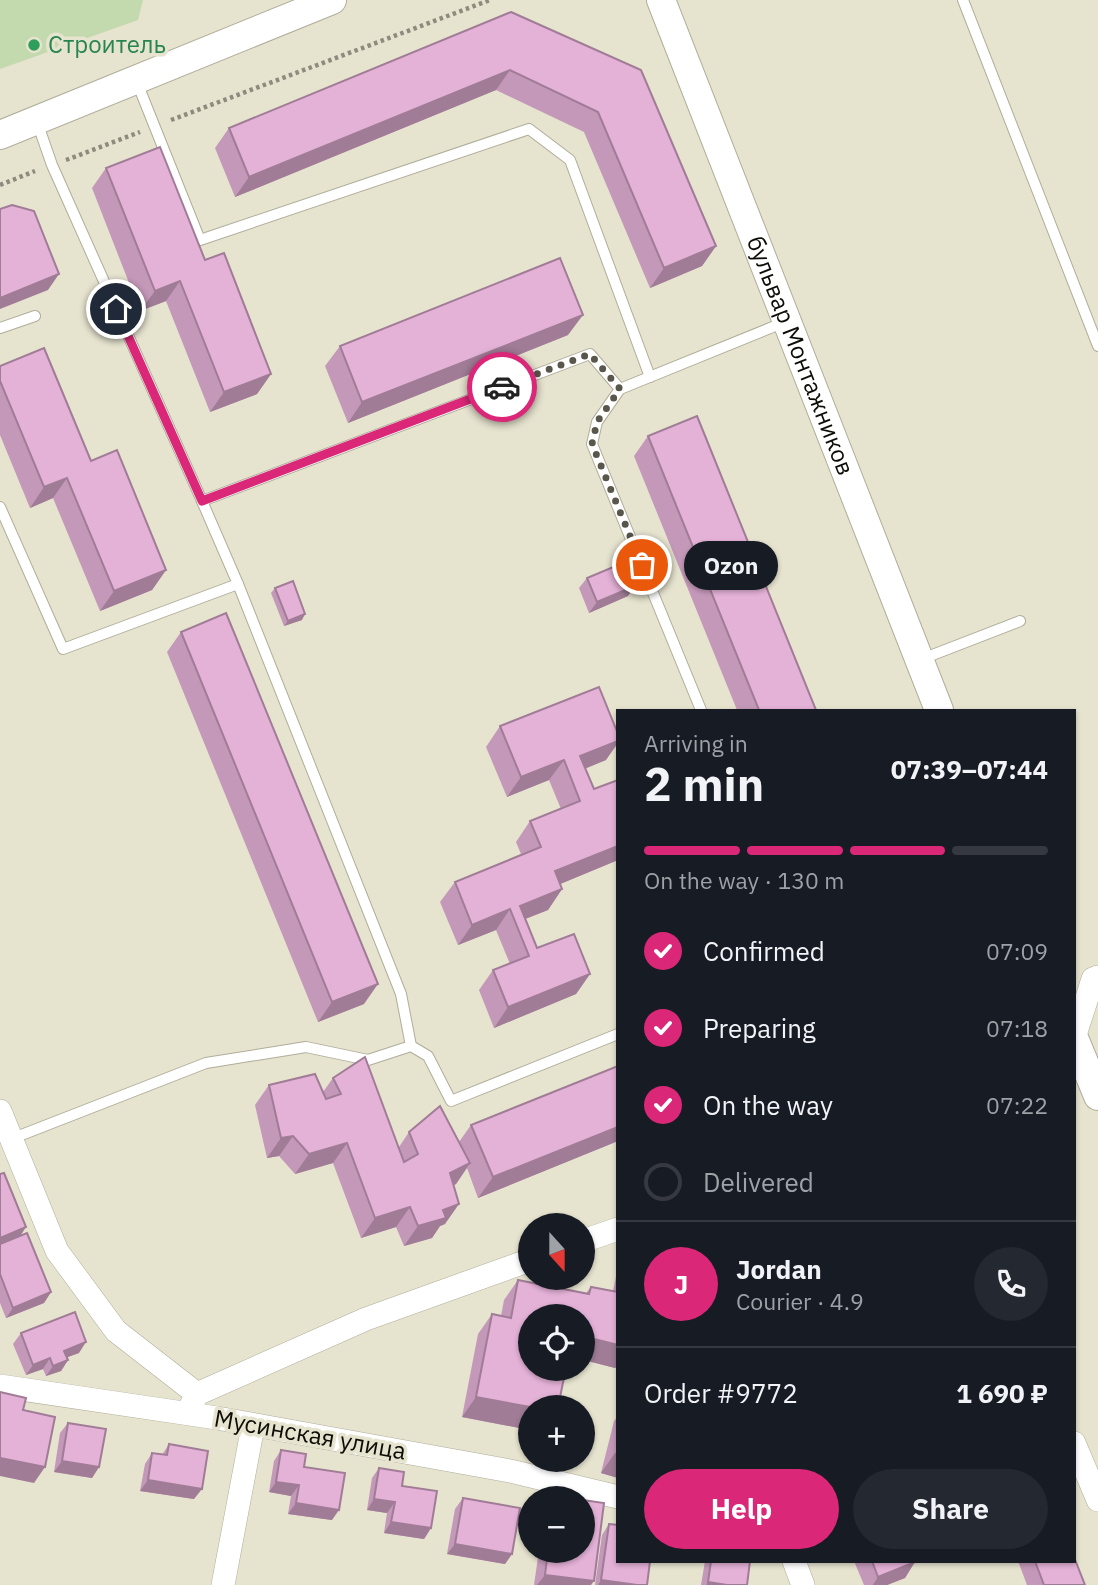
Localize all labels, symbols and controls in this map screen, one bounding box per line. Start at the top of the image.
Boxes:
place label: Строитель [48,28,166,60]
marker: Строитель [26,37,42,53]
street label: бульвар Монтажников [740,231,862,479]
pin [86,279,146,339]
icon: home [97,290,135,328]
courier [467,352,537,422]
icon: car [483,368,521,406]
pin [612,535,672,595]
callout: Ozon [684,540,778,590]
icon: bag [623,546,661,584]
text: Ozon [704,550,758,580]
text: Arriving in [644,728,748,758]
text: 07:39–07:44 [891,752,1048,786]
text: 2 min [644,754,764,814]
text: On the way · 130 m [644,865,844,895]
icon: check [644,932,682,970]
text: Confirmed [703,934,825,968]
text: 07:09 [986,936,1048,966]
icon: check [644,1009,682,1047]
text: Preparing [703,1011,816,1045]
text: 07:18 [986,1013,1048,1043]
icon: check [644,1086,682,1124]
text: On the way [703,1088,833,1122]
text: 07:22 [986,1090,1048,1120]
text: Delivered [703,1165,814,1199]
north arrow [518,1213,595,1290]
map controls [518,1213,595,1563]
button: phone [974,1247,1048,1321]
text: Jordan [736,1252,822,1286]
text: J [674,1267,688,1301]
text: Courier · 4.9 [736,1286,864,1316]
button: locate [518,1304,595,1381]
text: Order #9772 [644,1376,798,1410]
text: 1 690 ₽ [956,1376,1048,1410]
button: + [518,1395,595,1472]
street label: Мусинская улица [212,1401,409,1467]
button: Help [644,1469,839,1549]
button: Share [853,1469,1048,1549]
button: − [518,1486,595,1563]

